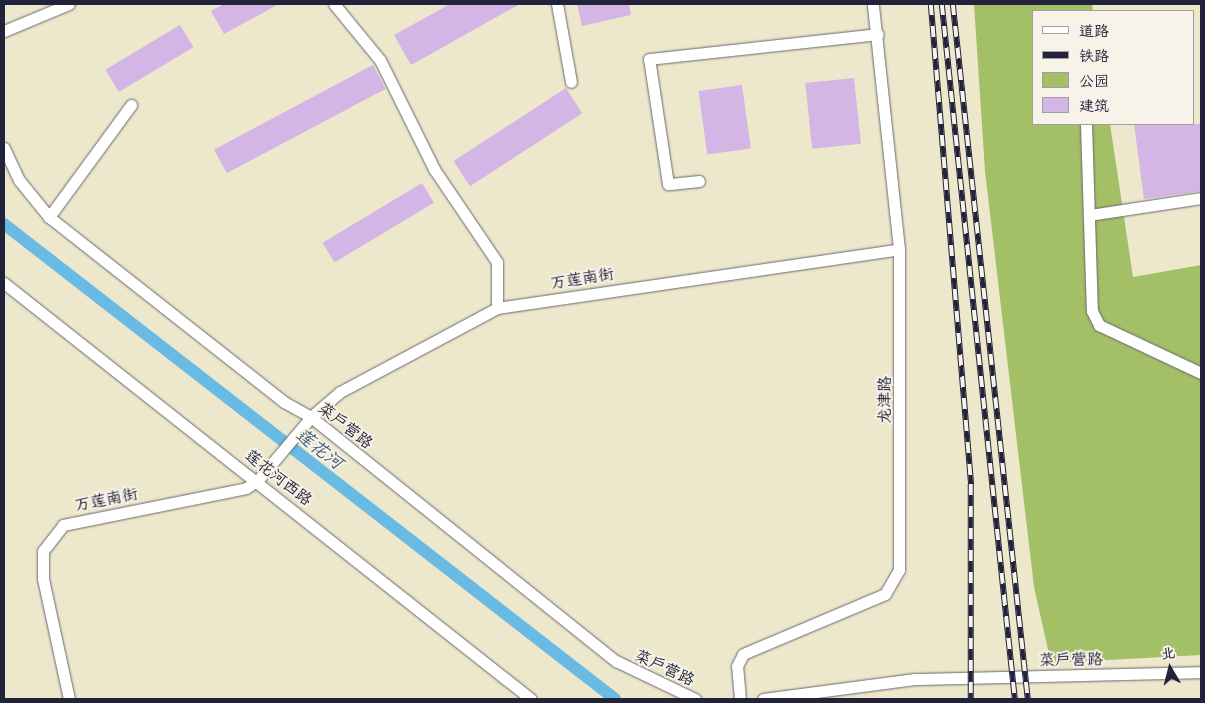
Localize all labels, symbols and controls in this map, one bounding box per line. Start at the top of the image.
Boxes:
legend [1032,10,1195,125]
text: 道路 [1079,20,1109,40]
text: 铁路 [1079,45,1109,65]
text: 公园 [1079,70,1109,90]
text: 建筑 [1079,95,1109,115]
street label: 万莲南街 [549,264,615,292]
street label: 龙津路 [874,376,894,424]
street label: 菜户营路 [315,398,377,452]
water label: 莲花河 [292,423,348,473]
street label: 莲花河西路 [242,445,316,509]
street label: 万莲南街 [73,483,139,515]
text: 北 [1160,642,1176,663]
north arrow [1145,643,1195,693]
street label: 菜户营路 [632,645,698,689]
street label: 菜户营路 [1039,649,1103,669]

